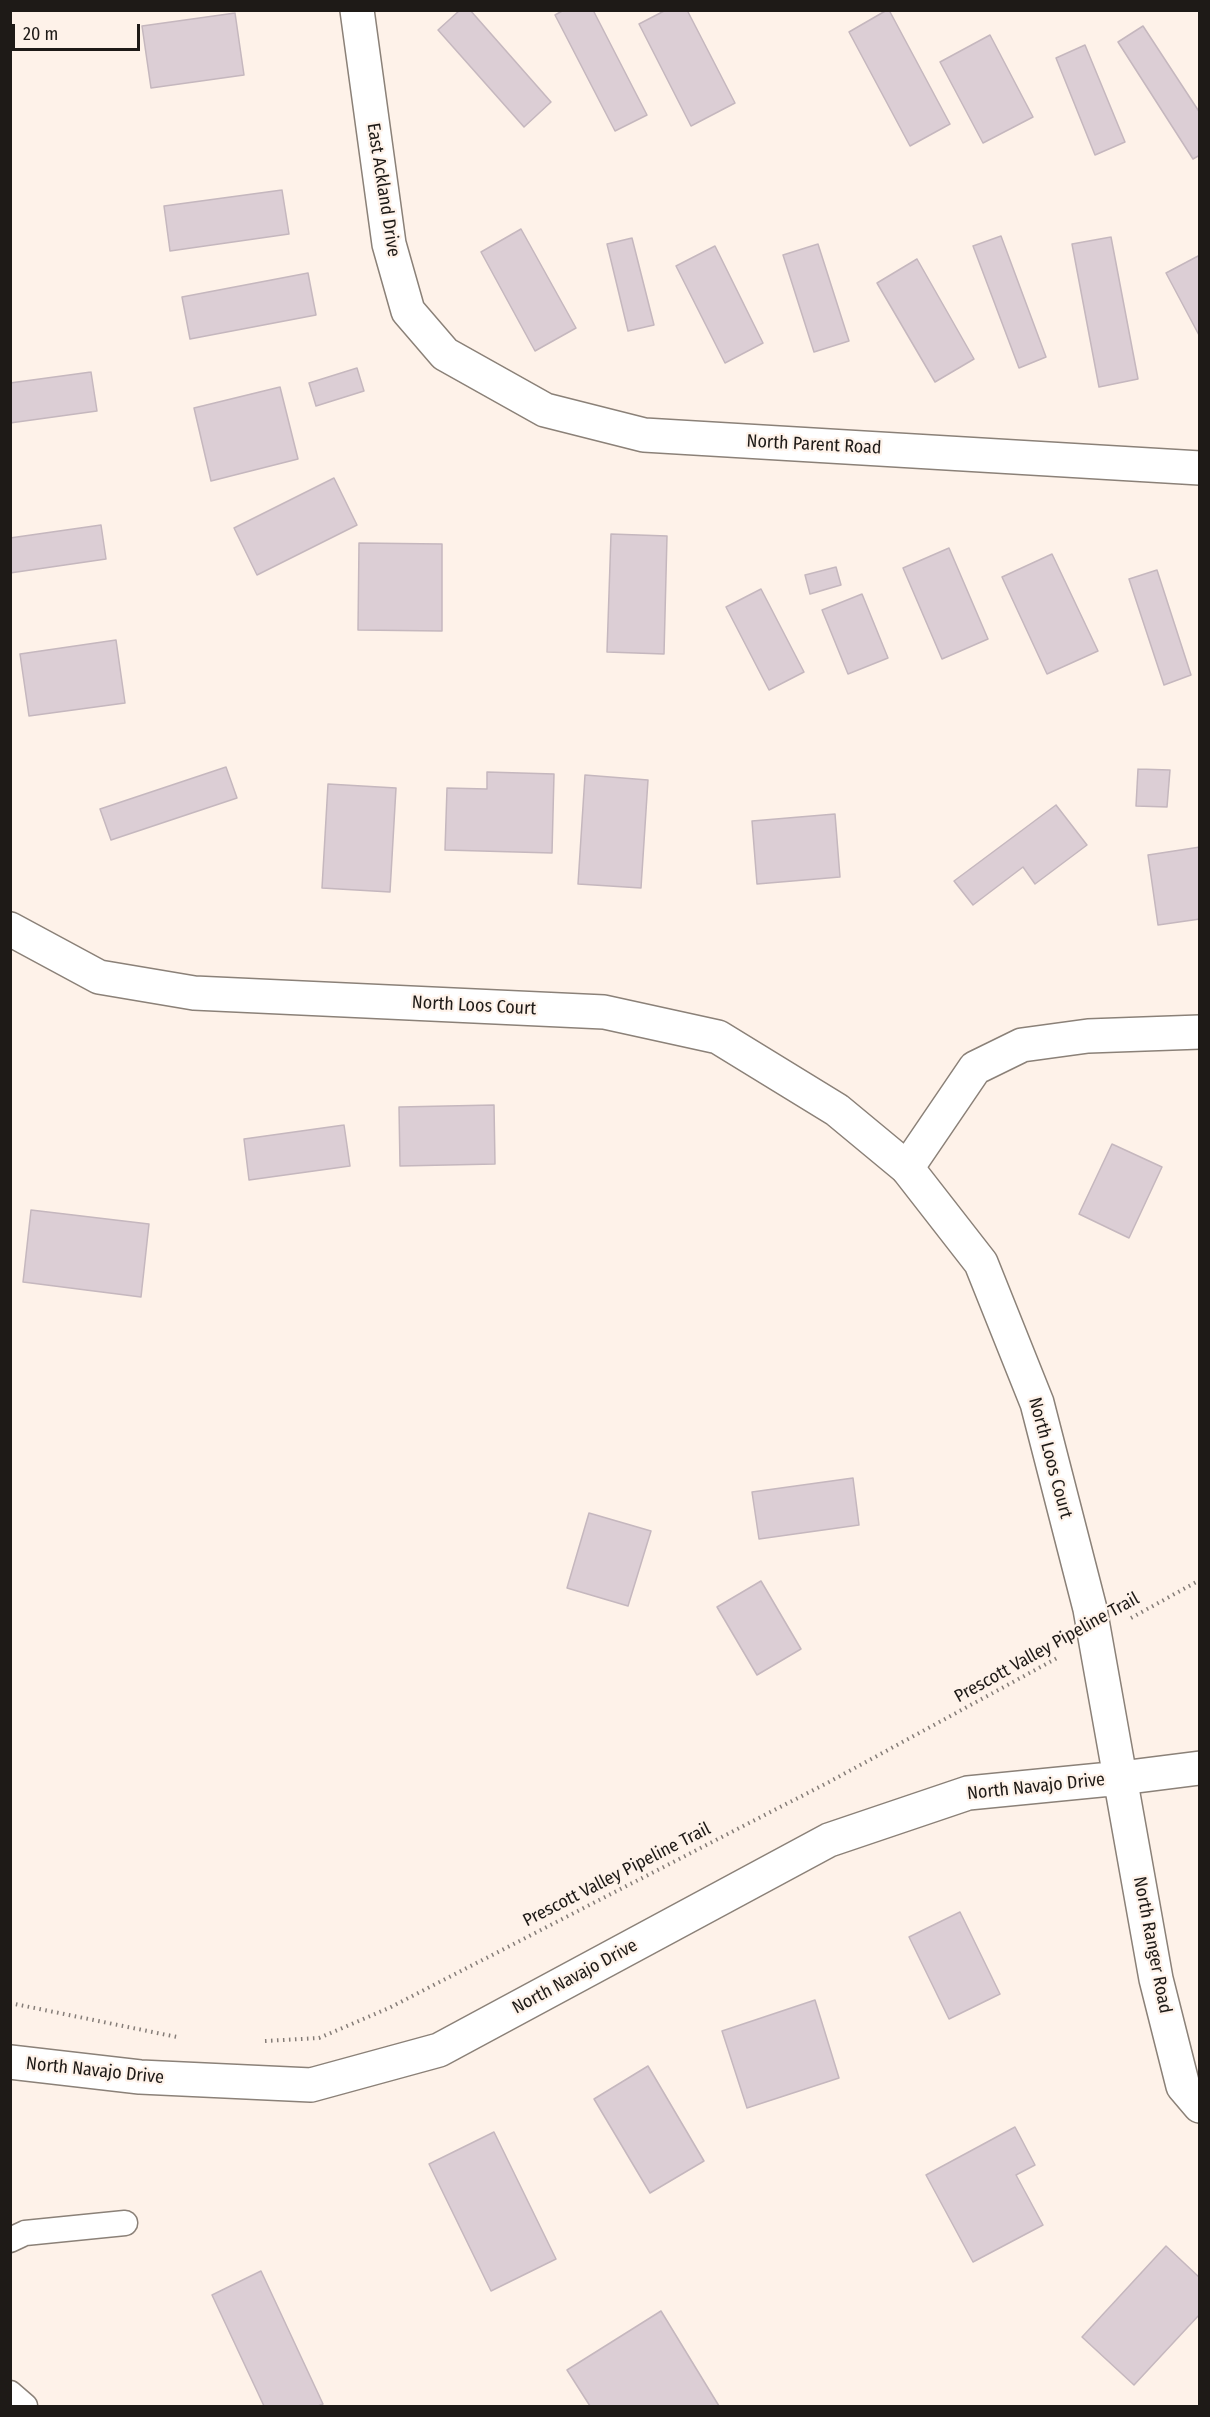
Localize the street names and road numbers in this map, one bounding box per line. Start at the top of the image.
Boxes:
street label: East Ackland Drive [362,122,404,258]
street label: North Parent Road [746,431,882,459]
street label: North Loos Court [411,992,537,1020]
street label: North Loos Court [1023,1395,1077,1521]
street label: Prescott Valley Pipeline Trail [951,1588,1143,1708]
street label: North Navajo Drive [966,1769,1106,1805]
street label: Prescott Valley Pipeline Trail [520,1818,714,1932]
street label: North Ranger Road [1128,1875,1176,2015]
street label: North Navajo Drive [509,1935,641,2019]
street label: North Navajo Drive [25,2053,165,2089]

